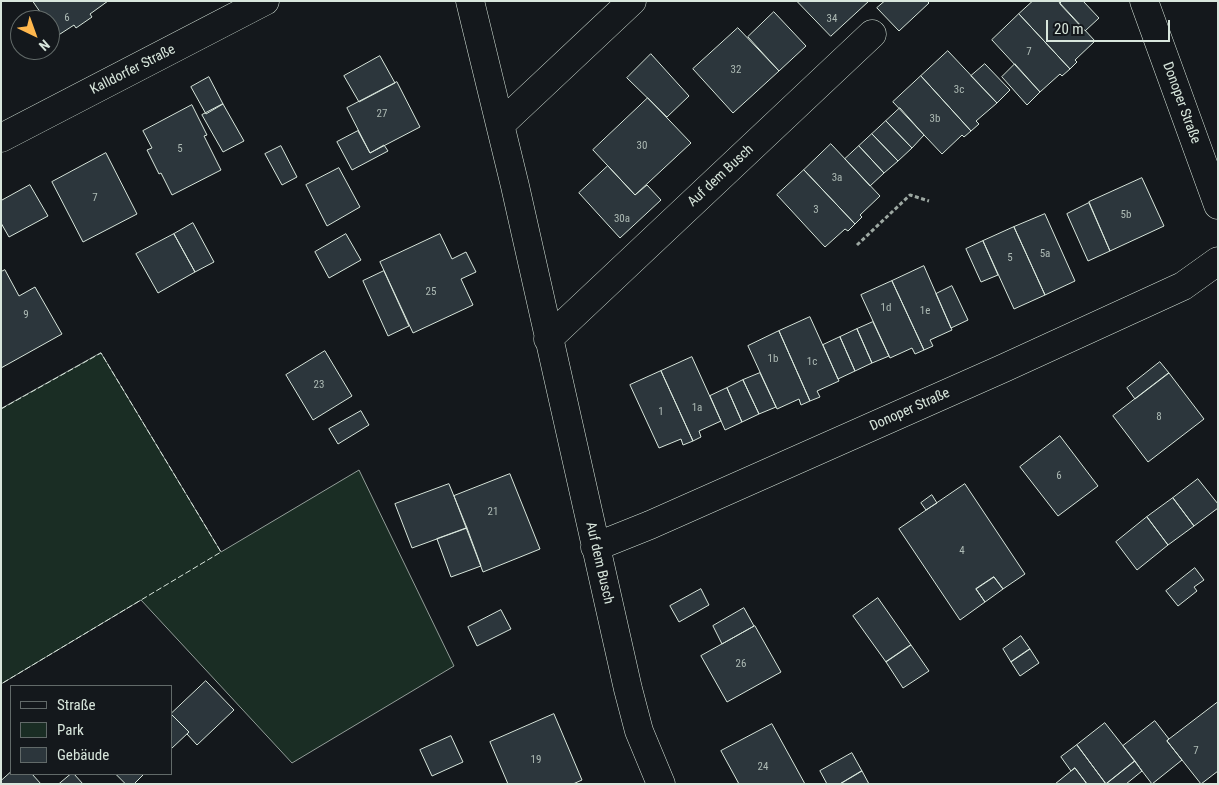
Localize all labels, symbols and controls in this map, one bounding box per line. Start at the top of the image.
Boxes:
north arrow [10,10,60,60]
scale bar [1049,10,1173,42]
house number: 6 [64,11,70,25]
house number: 34 [827,12,837,26]
text: 20 m [1054,20,1084,38]
text: N [36,37,53,54]
street label: Kalldorfer Straße [88,41,178,99]
house number: 7 [1026,45,1032,59]
street label: Donoper Straße [1158,60,1204,146]
house number: 32 [731,63,741,77]
house number: 3c [954,83,964,97]
house number: 27 [377,107,387,121]
house number: 3b [930,112,940,126]
house number: 30 [637,139,647,153]
street label: Auf dem Busch [685,141,757,211]
house number: 5 [177,142,183,156]
house number: 3a [832,171,842,185]
house number: 7 [92,191,98,205]
house number: 3 [813,203,819,217]
house number: 5b [1121,208,1131,222]
house number: 30a [614,212,630,226]
house number: 5a [1040,247,1050,261]
house number: 5 [1007,251,1013,265]
house number: 25 [426,285,436,299]
house number: 1d [881,301,891,315]
house number: 1e [920,304,930,318]
house number: 9 [23,308,29,322]
house number: 1b [768,352,778,366]
house number: 1c [807,355,817,369]
house number: 23 [314,378,324,392]
street label: Donoper Straße [867,385,953,435]
house number: 1a [692,401,702,415]
house number: 1 [658,405,664,419]
house number: 8 [1156,410,1162,424]
house number: 6 [1056,469,1062,483]
house number: 21 [488,505,498,519]
street label: Auf dem Busch [581,520,617,606]
house number: 4 [959,544,965,558]
house number: 26 [736,657,746,671]
legend [10,685,172,775]
text: Straße [57,696,96,714]
text: Park [57,721,84,739]
house number: 7 [1193,744,1199,758]
text: Gebäude [57,746,109,764]
house number: 19 [531,753,541,767]
house number: 24 [758,760,768,774]

